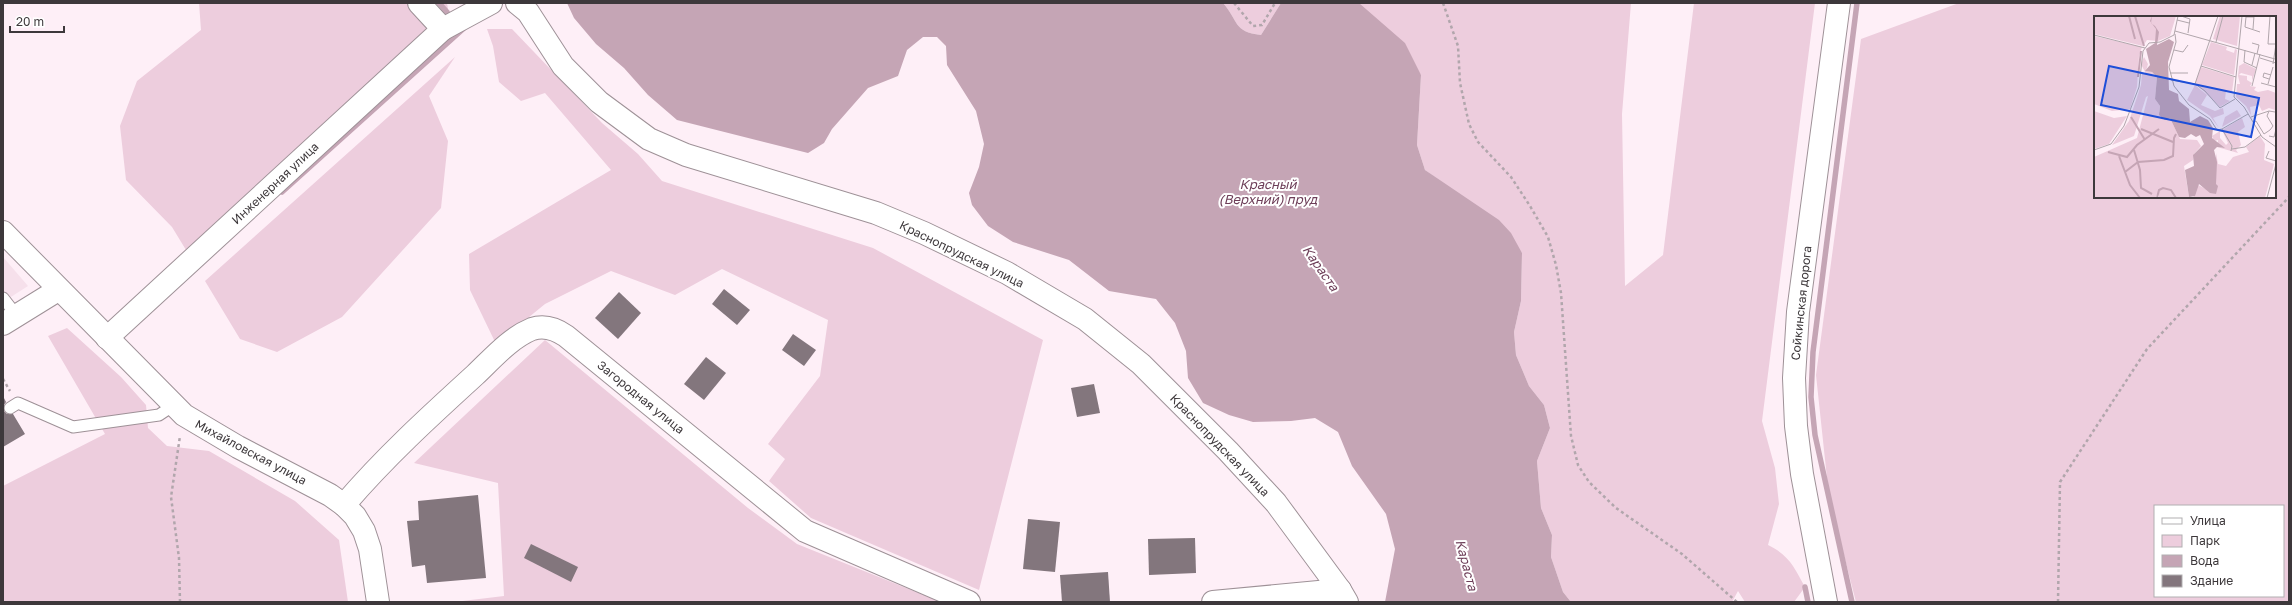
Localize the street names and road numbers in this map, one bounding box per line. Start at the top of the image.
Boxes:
street label: Инженерная улица [228,139,322,227]
street label: Краснопрудская улица [897,217,1027,291]
street label: Сойкинская дорога [1788,245,1814,361]
street label: Загородная улица [594,357,688,437]
street label: Краснопрудская улица [1167,391,1273,499]
street label: Михайловская улица [193,416,309,488]

